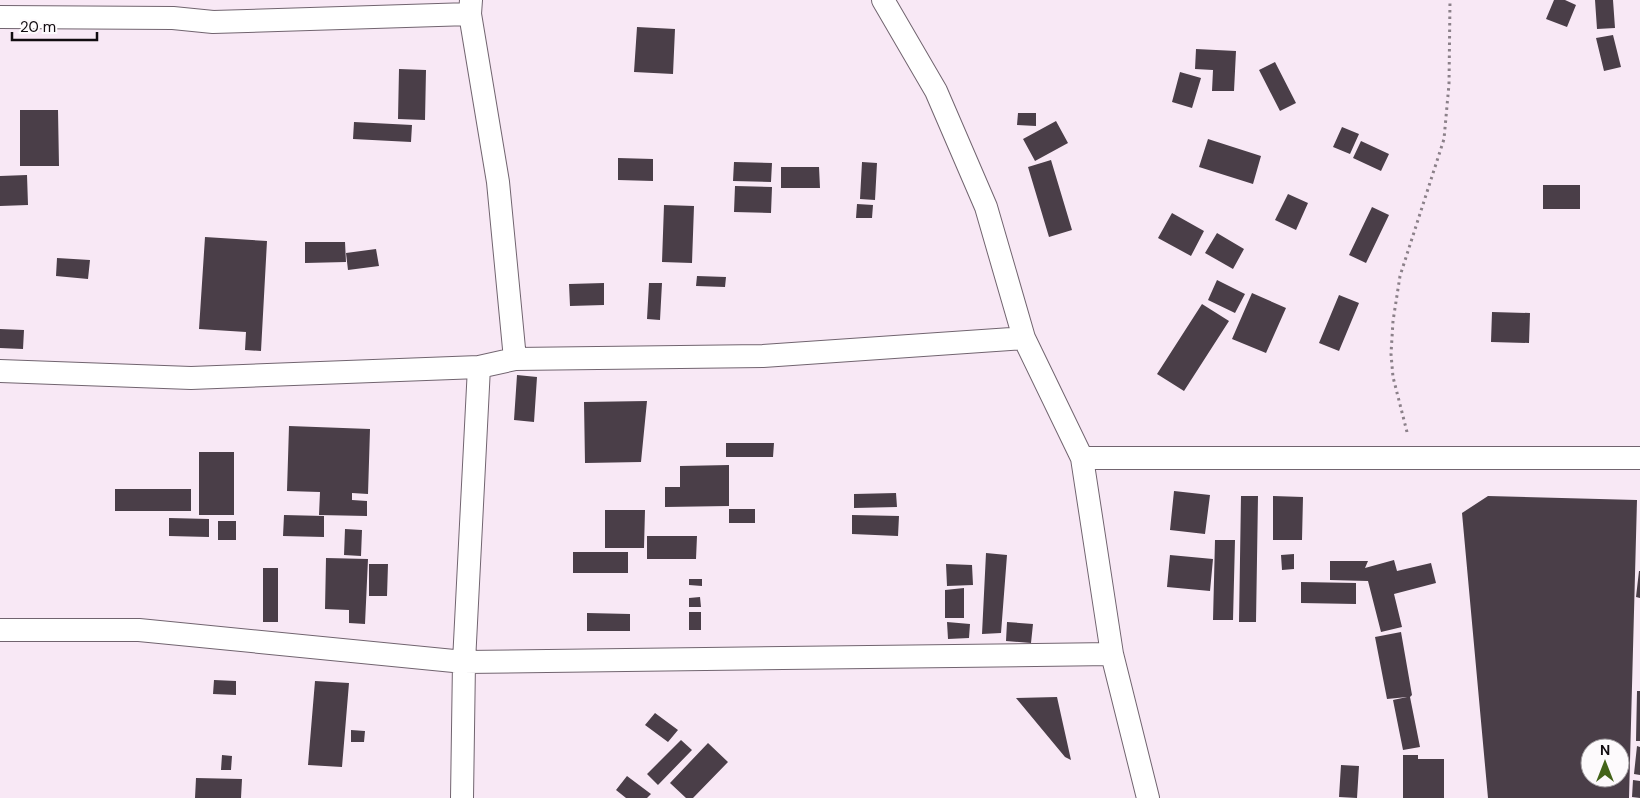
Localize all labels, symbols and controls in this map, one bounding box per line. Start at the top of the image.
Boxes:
scale bar [12,10,98,42]
text: 20 m [20,17,56,37]
north arrow [1580,738,1630,788]
text: N [1600,741,1610,759]

